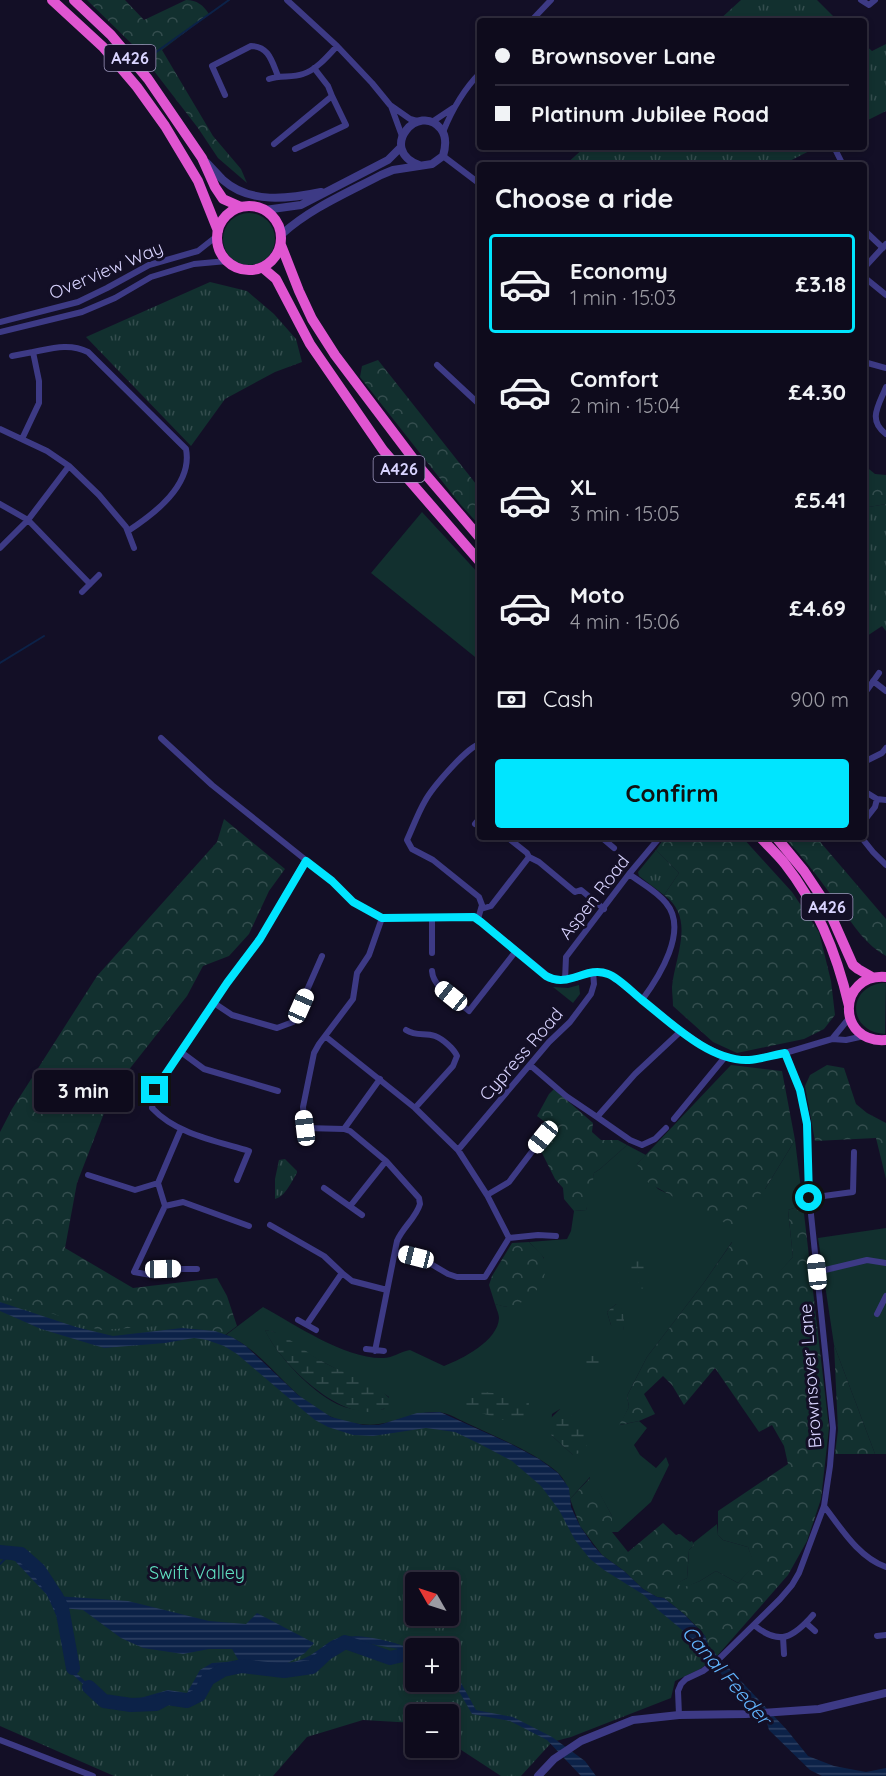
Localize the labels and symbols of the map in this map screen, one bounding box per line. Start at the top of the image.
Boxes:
road number: A426 [104,45,156,71]
street label: Overview Way [46,236,166,304]
road number: A426 [374,456,424,482]
street label: Aspen Road [554,850,634,944]
road number: A426 [802,894,852,920]
car [431,978,471,1014]
car [285,986,317,1026]
street label: Cypress Road [474,1003,568,1105]
callout: 3 min [35,1069,134,1111]
route end [141,1076,168,1103]
car [294,1109,316,1147]
car [525,1117,561,1157]
route start [795,1184,822,1211]
car [396,1244,436,1270]
car [806,1253,828,1291]
car [145,1260,181,1278]
street label: Brownsover Lane [793,1303,827,1449]
park label: Swift Valley [149,1561,245,1584]
north arrow [405,1572,459,1626]
water label: Canal Feeder [677,1620,779,1732]

